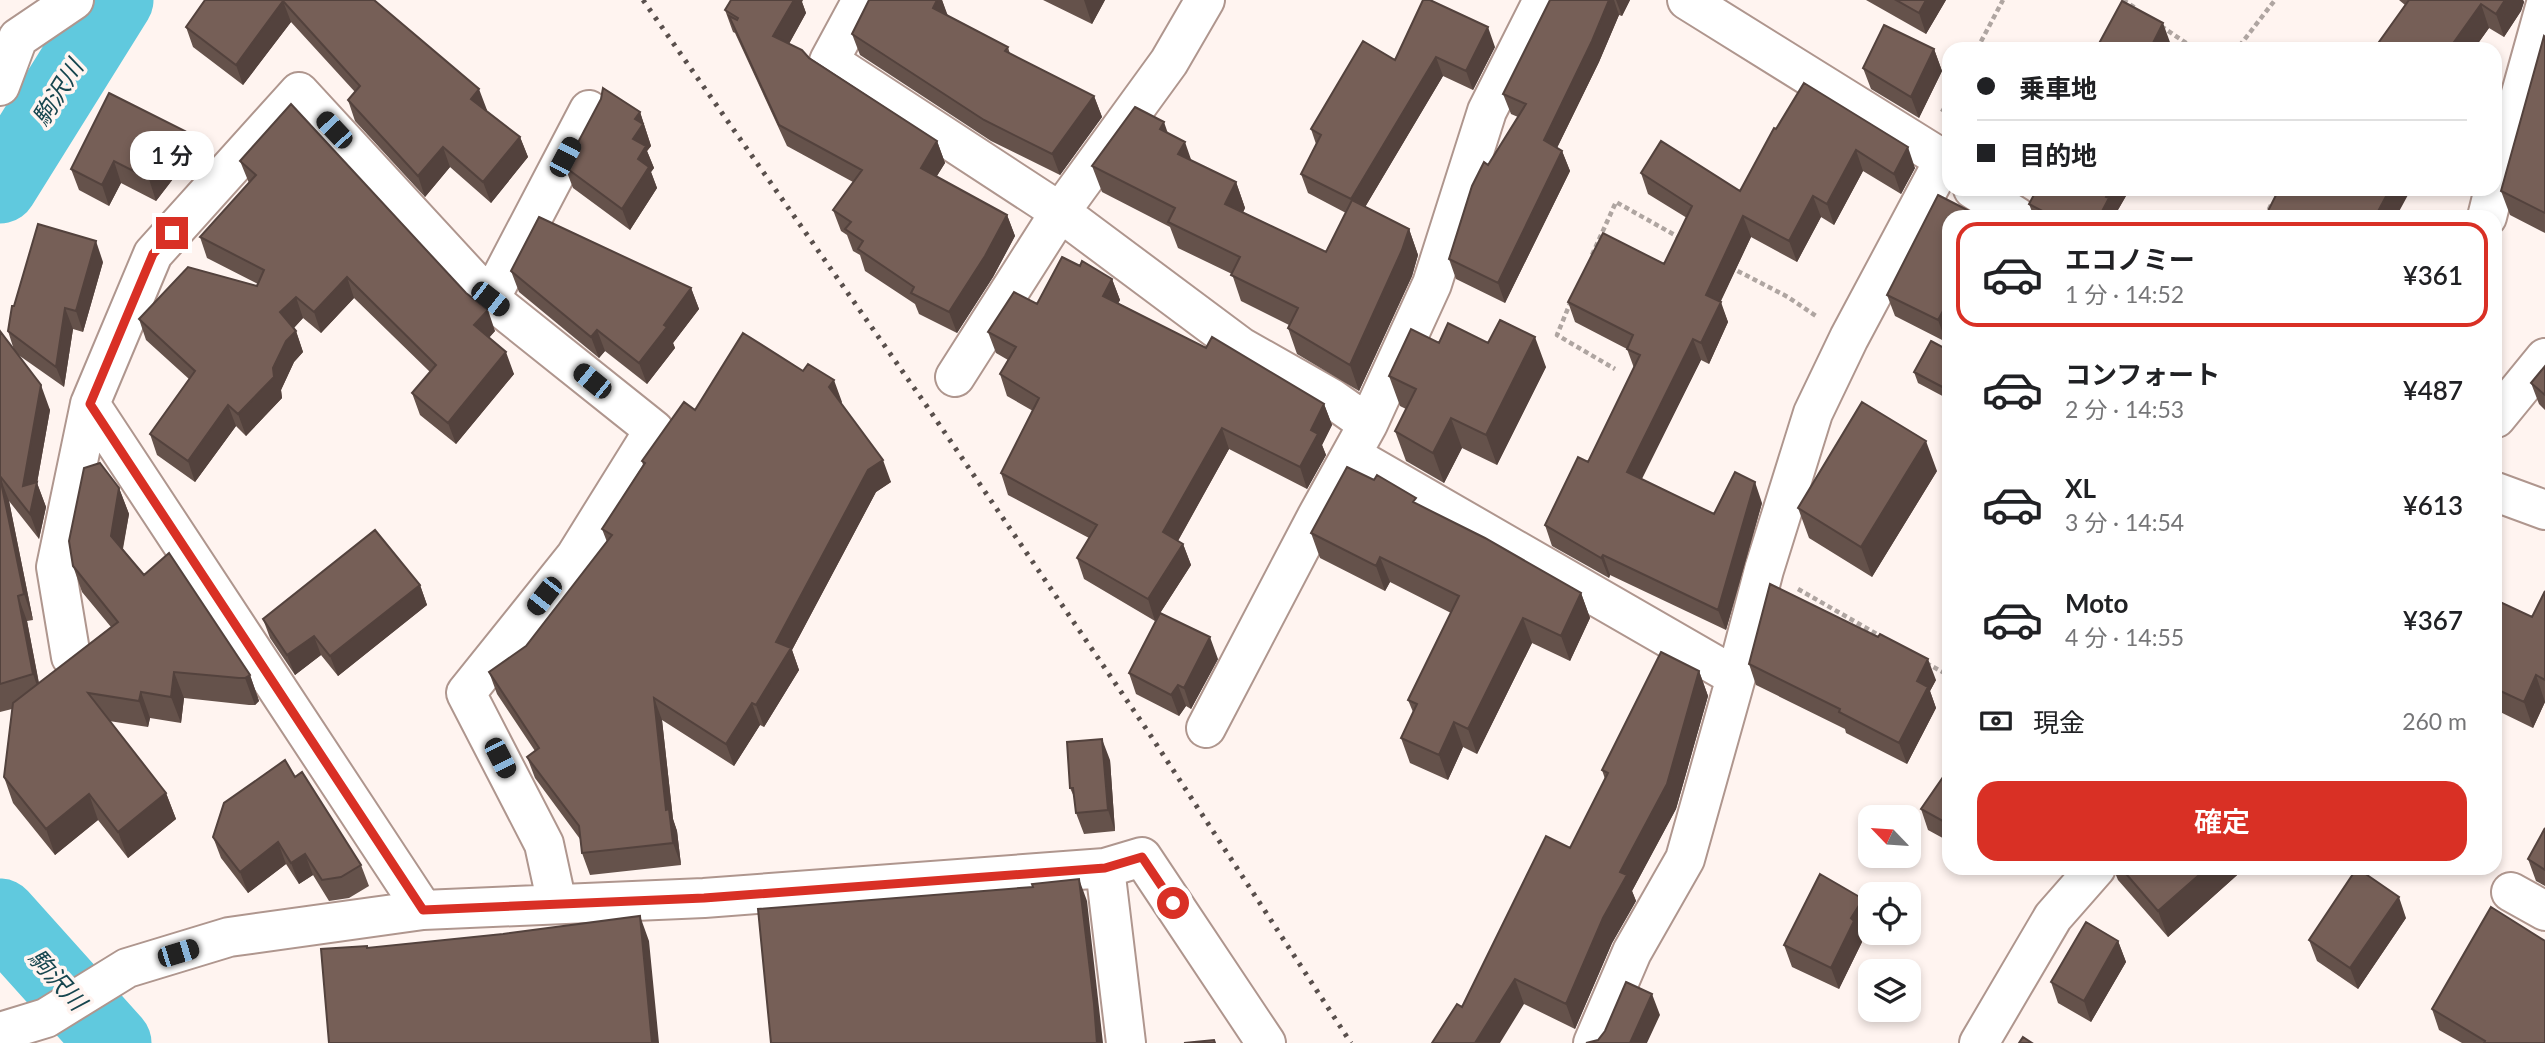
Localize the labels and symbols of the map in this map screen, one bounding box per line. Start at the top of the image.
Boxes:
water label: 駒沢川 [25,51,90,130]
car [312,107,357,153]
callout: 1 分 [130,132,214,180]
car [546,134,585,180]
route end [156,217,188,249]
car [467,278,514,320]
car [570,360,615,402]
car [523,573,566,619]
car [482,735,519,781]
north arrow [1858,805,1922,868]
route start [1157,887,1189,919]
car [155,937,202,969]
water label: 駒沢川 [23,943,95,1018]

